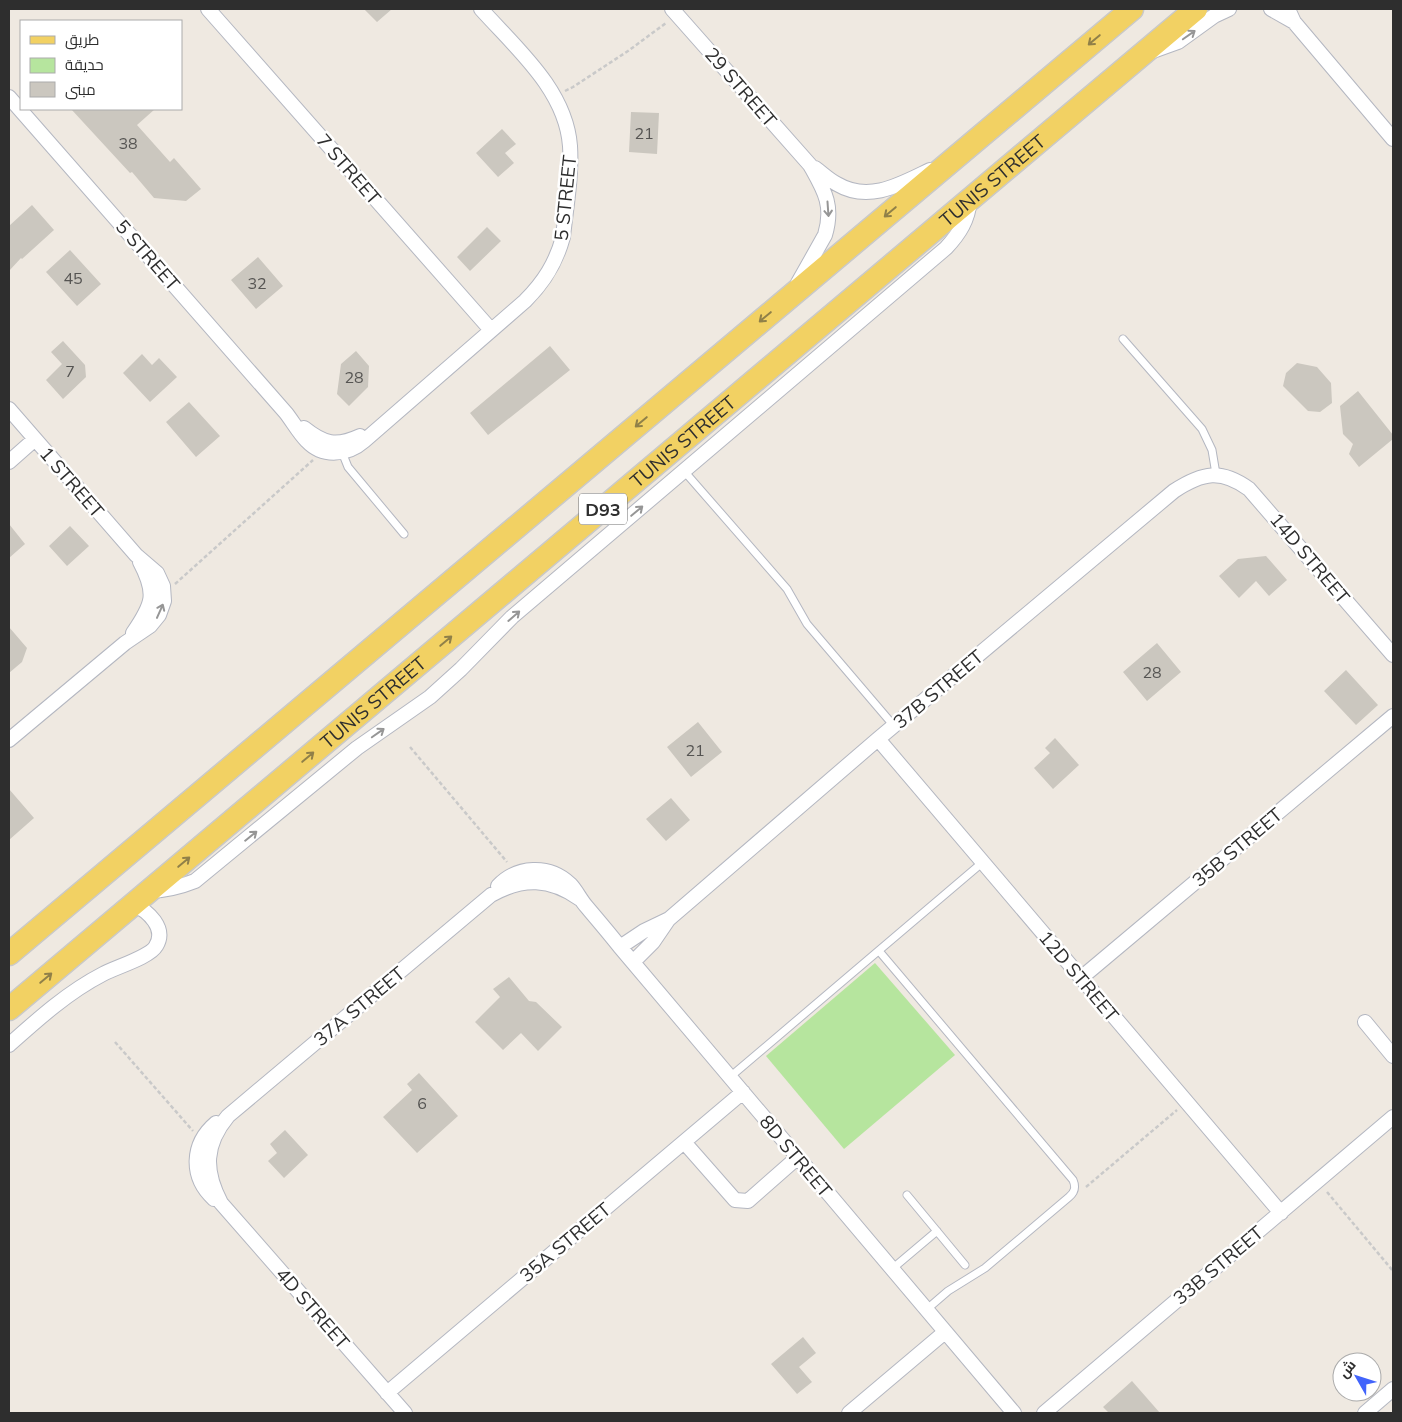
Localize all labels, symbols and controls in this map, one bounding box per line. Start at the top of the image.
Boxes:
legend [20,20,182,110]
text: طريق [65,30,99,50]
one-way arrow [1182,30,1196,40]
one-way arrow [1088,35,1101,46]
street label: 29 STREET [700,42,782,132]
text: حديقة [65,55,104,74]
text: مبنى [65,80,96,100]
house number: 21 [634,123,654,143]
street label: 7 STREET [312,129,387,210]
street label: TUNIS STREET [935,129,1051,232]
house number: 38 [118,133,138,153]
street label: 5 STREET [549,153,581,242]
one-way arrow [824,201,833,217]
one-way arrow [883,207,896,218]
street label: 5 STREET [111,215,186,296]
house number: 45 [63,268,83,288]
house number: 32 [247,273,267,293]
one-way arrow [759,311,772,323]
house number: 7 [65,361,75,381]
house number: 28 [344,367,364,387]
street label: TUNIS STREET [625,390,741,493]
one-way arrow [635,416,648,427]
street label: 1 STREET [35,442,110,523]
road number: D93 [579,494,627,524]
one-way arrow [631,505,644,517]
street label: 14D STREET [1265,508,1355,609]
one-way arrow [156,604,165,619]
one-way arrow [507,610,520,622]
one-way arrow [439,636,452,647]
street label: 37B STREET [888,644,988,734]
street label: TUNIS STREET [315,651,431,754]
house number: 28 [1142,662,1162,682]
one-way arrow [371,728,385,738]
house number: 21 [685,740,705,760]
one-way arrow [302,752,315,763]
street label: 35B STREET [1187,802,1287,892]
one-way arrow [245,830,258,841]
one-way arrow [177,857,190,868]
street label: 12D STREET [1034,926,1124,1027]
street label: 37A STREET [309,961,410,1051]
one-way arrow [39,972,52,983]
house number: 6 [417,1093,427,1113]
street label: 8D STREET [755,1110,838,1203]
street label: 35A STREET [515,1197,616,1287]
street label: 33B STREET [1168,1220,1268,1310]
street label: 4D STREET [271,1262,355,1354]
north arrow [1332,1352,1382,1402]
text: ش [1334,1356,1360,1381]

